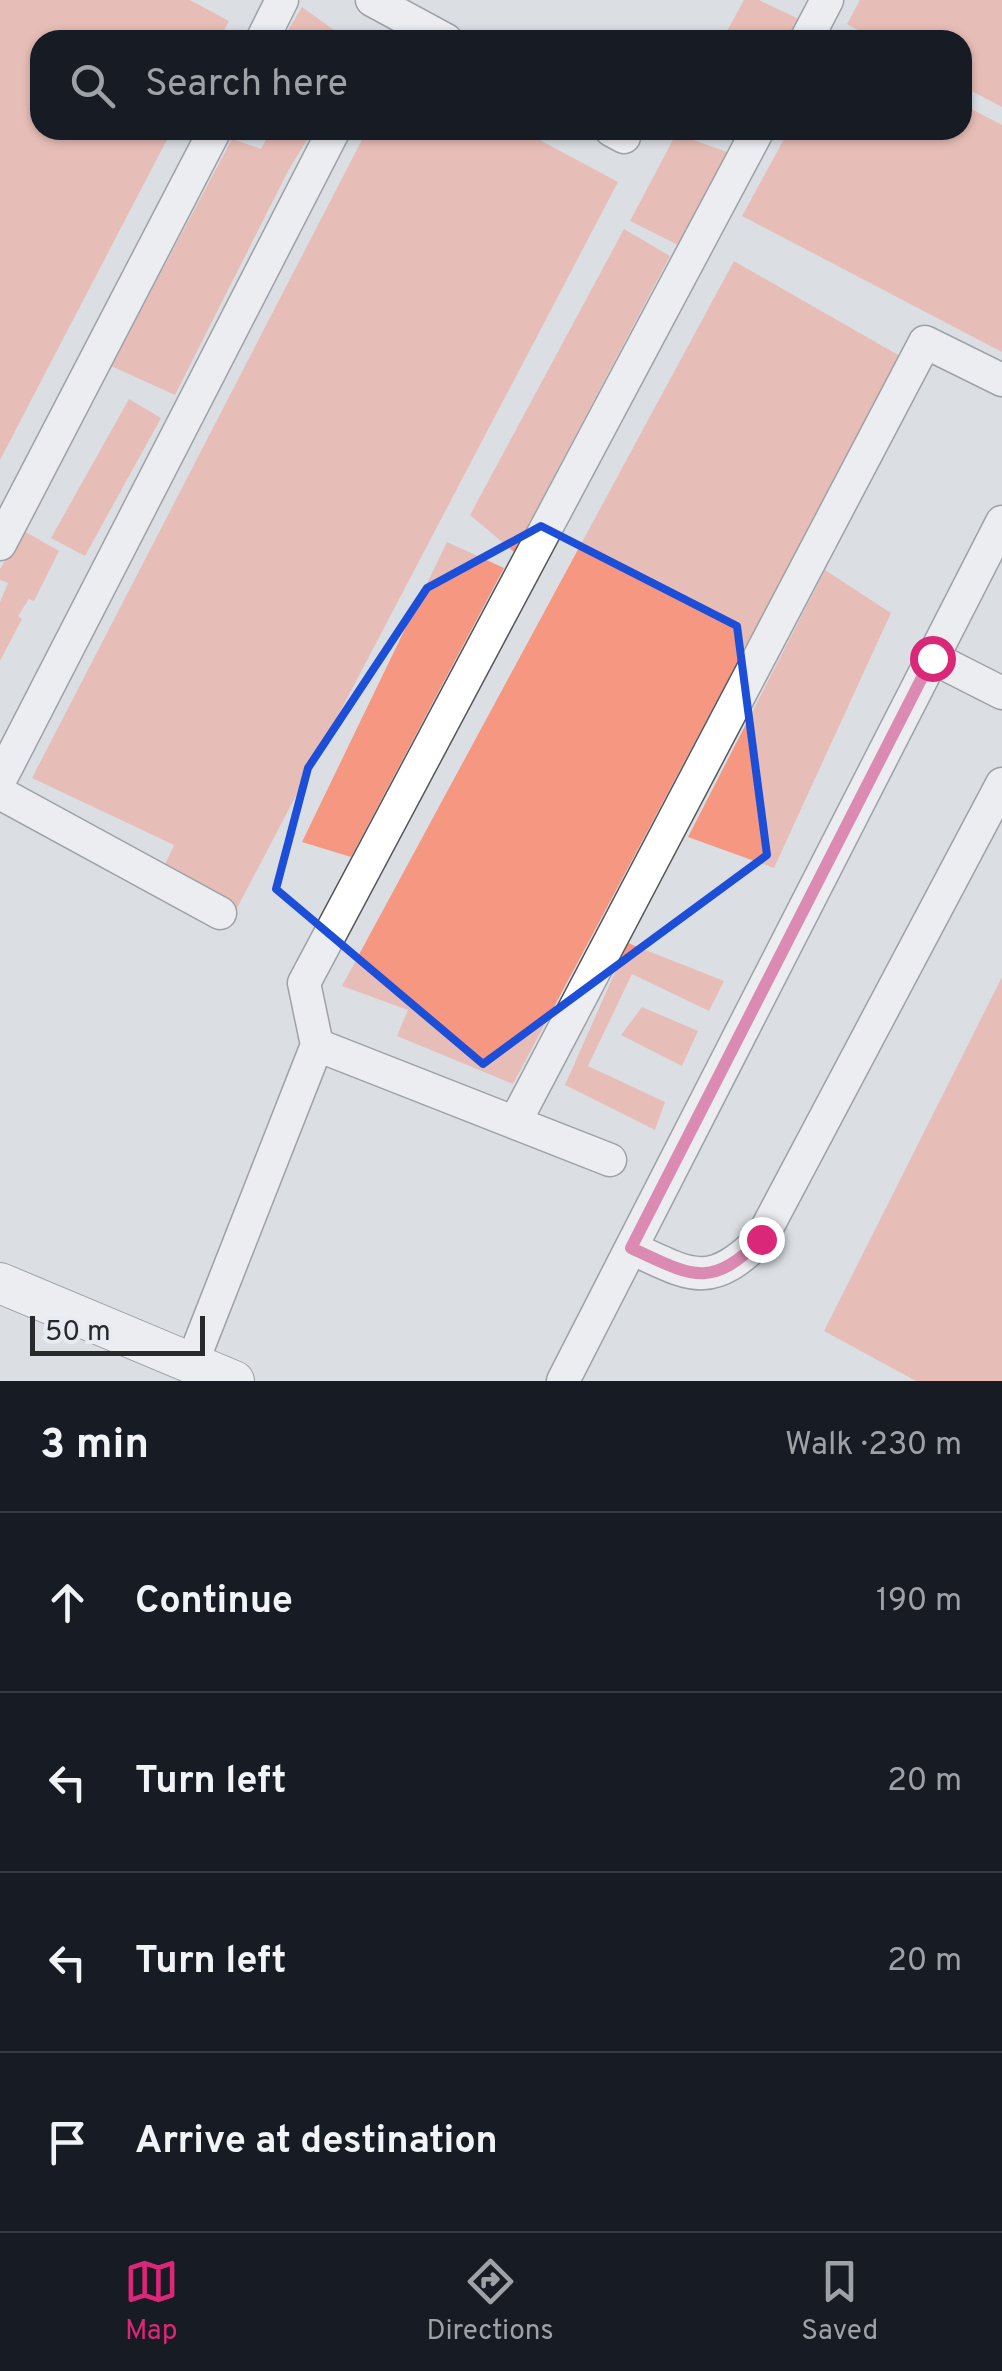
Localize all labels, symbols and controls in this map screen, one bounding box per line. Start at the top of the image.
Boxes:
search box [30,30,972,140]
icon: search [65,58,120,113]
text: Search here [145,61,348,110]
route start [910,636,956,682]
route end [739,1217,785,1263]
scale bar [30,1311,205,1356]
text: 50 m [45,1315,111,1351]
text: 3 min [40,1420,149,1473]
text: Walk · 230 m [785,1426,962,1466]
icon: ahead [40,1575,95,1630]
text: Continue [135,1578,293,1627]
text: 190 m [876,1582,962,1622]
icon: left [40,1755,95,1810]
text: Turn left [135,1758,287,1807]
text: 20 m [887,1762,962,1802]
icon: left [40,1935,95,1990]
text: Turn left [135,1938,287,1987]
text: 20 m [887,1942,962,1982]
icon: arrive [40,2115,95,2170]
text: Arrive at destination [135,2118,498,2167]
tab: Map [124,2254,179,2350]
tab: Directions [426,2254,554,2350]
tab: Saved [801,2254,878,2350]

